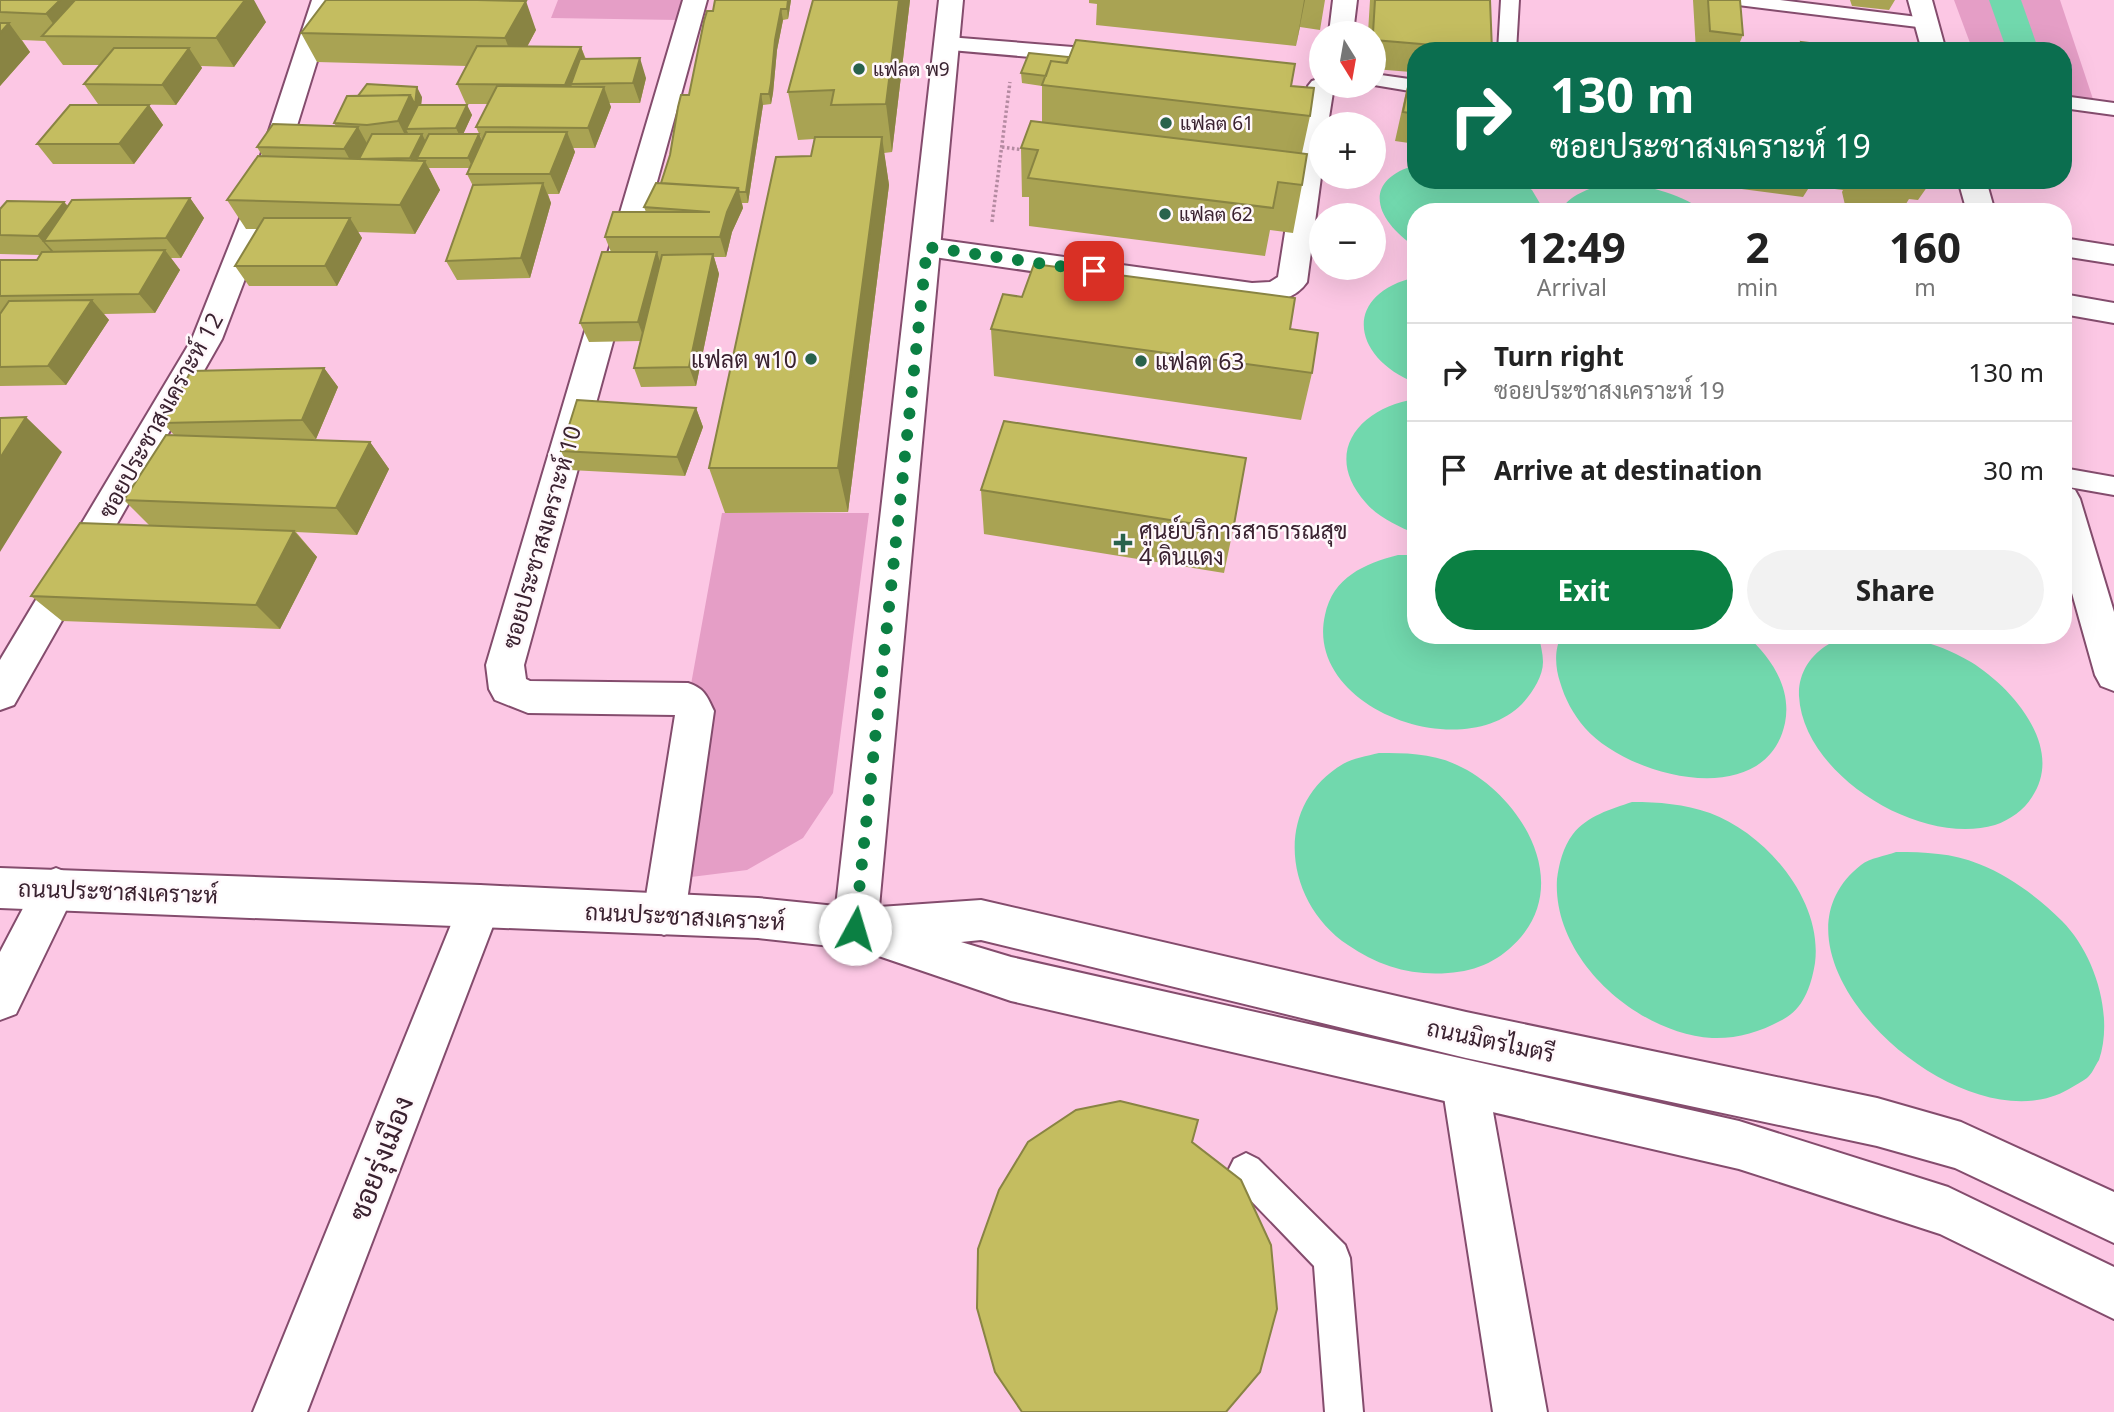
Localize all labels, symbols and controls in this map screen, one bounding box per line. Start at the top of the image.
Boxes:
north arrow [1309,21,1386,98]
map controls [1309,21,1386,280]
place label: แฟลต พ9 [873,56,950,82]
marker: แฟลต พ9 [851,61,867,77]
text: 130 m [1550,61,1695,127]
icon: right [1435,70,1526,161]
place label: แฟลต 61 [1180,110,1254,136]
button: + [1309,112,1386,189]
marker: แฟลต 61 [1158,115,1174,131]
text: ซอยประชาสงเคราะห์ 19 [1550,124,1871,167]
place label: แฟลต 62 [1179,201,1253,227]
button: − [1309,203,1386,280]
marker: แฟลต 62 [1157,206,1173,222]
text: 12:49 [1518,218,1626,275]
text: 2 [1745,218,1769,275]
text: 160 [1889,218,1961,275]
pin [1064,241,1124,301]
icon: arrive [1075,252,1113,290]
text: Arrival [1537,271,1607,303]
text: min [1737,271,1778,303]
text: m [1914,271,1936,303]
street label: ซอยประชาสงเคราะห์ 12 [90,306,230,524]
text: Turn right [1494,338,1624,374]
place label: แฟลต พ10 [691,343,797,375]
place label: แฟลต 63 [1155,345,1244,377]
marker: แฟลต พ10 [803,351,819,367]
marker: แฟลต 63 [1133,353,1149,369]
icon: right [1435,353,1473,391]
text: 130 m [1968,354,2044,390]
text: ซอยประชาสงเคราะห์ 19 [1494,374,1725,406]
street label: ซอยประชาสงเคราะห์ 10 [494,422,588,652]
icon: arrive [1435,451,1473,489]
text: Arrive at destination [1494,452,1763,488]
text: 30 m [1983,452,2044,488]
place label: ศูนย์บริการสาธารณสุข 4 ดินแดง [1139,514,1348,572]
marker: ศูนย์บริการสาธารณสุข 4 ดินแดง [1113,533,1133,553]
button: Exit [1435,550,1733,630]
button: Share [1747,550,2044,630]
street label: ถนนประชาสงเคราะห์ [17,872,219,910]
position arrow [818,892,892,966]
street label: ถนนประชาสงเคราะห์ [584,895,786,937]
street label: ถนนมิตรไมตรี [1424,1011,1558,1069]
street label: ซอยรุ่งเมือง [339,1090,423,1227]

